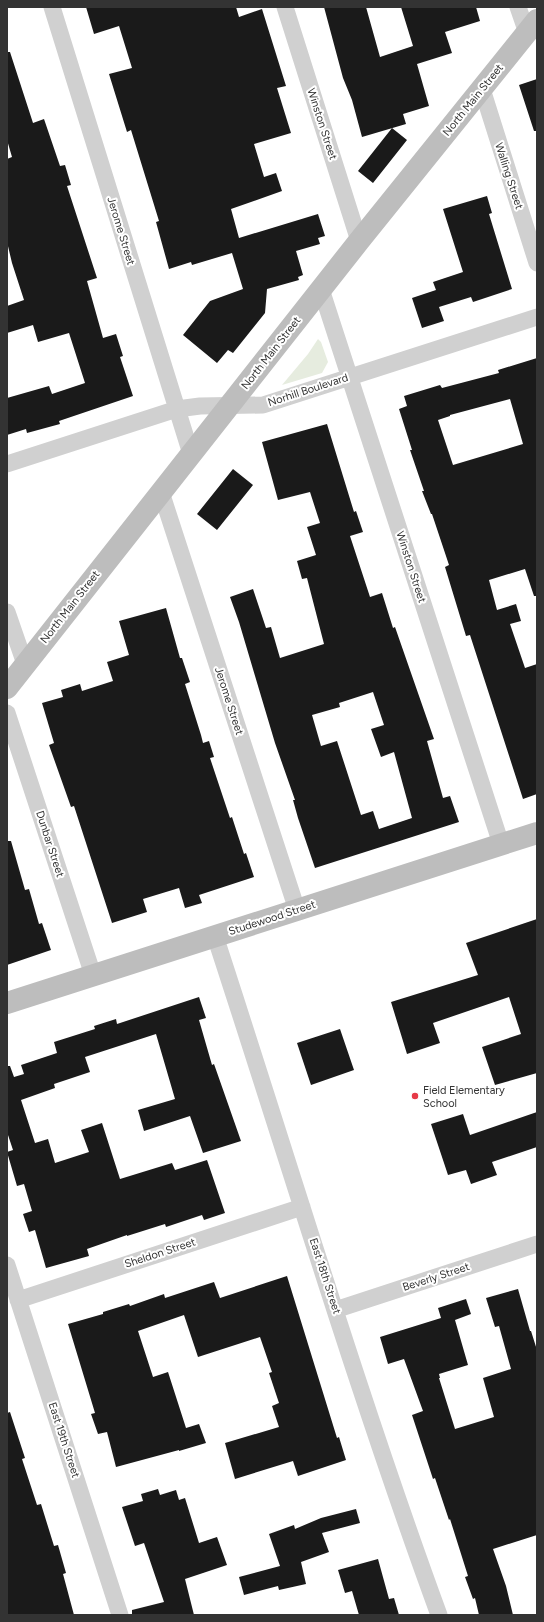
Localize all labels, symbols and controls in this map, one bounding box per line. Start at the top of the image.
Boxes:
street label: North Main Street [440,61,506,139]
street label: Winston Street [304,87,340,161]
street label: Walling Street [492,141,526,211]
street label: Jerome Street [104,195,138,267]
street label: North Main Street [239,314,303,392]
street label: Norhill Boulevard [266,371,350,409]
street label: Winston Street [393,530,429,604]
street label: North Main Street [38,568,102,646]
street label: Jerome Street [212,665,246,737]
street label: Dunbar Street [33,809,67,879]
street label: Studewood Street [227,898,317,938]
place label: Field Elementary School [423,1084,505,1110]
marker: Field Elementary School [410,1091,420,1101]
street label: Sheldon Street [123,1235,197,1271]
street label: East 18th Street [307,1236,343,1316]
street label: Beverly Street [401,1260,471,1294]
street label: East 19th Street [46,1401,82,1479]

